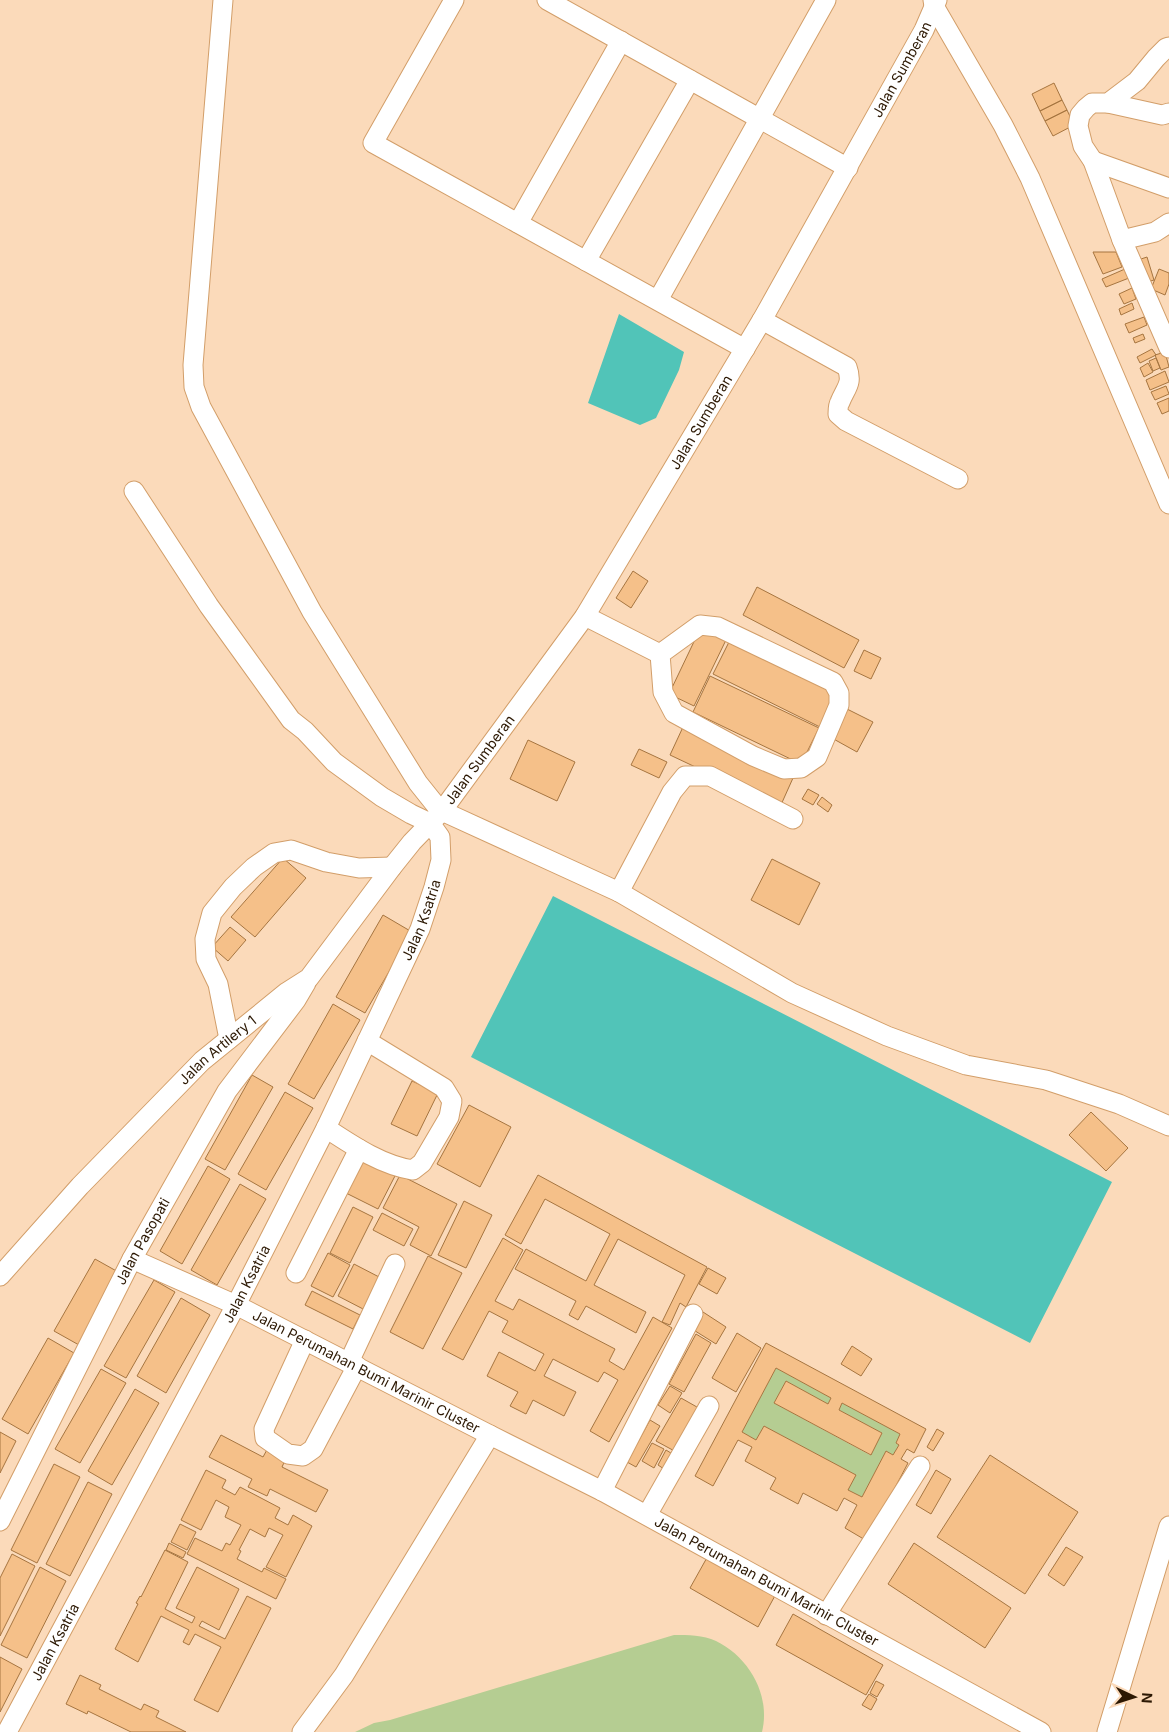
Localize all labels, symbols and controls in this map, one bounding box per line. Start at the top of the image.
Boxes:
street label: Jalan Sumberan [868,19,935,120]
street label: Jalan Sumberan [666,372,735,472]
street label: Jalan Sumberan [441,711,518,808]
street label: Jalan Ksatria [397,878,444,963]
street label: Jalan Artilery 1 [175,1011,259,1088]
street label: Jalan Pasopati [112,1195,173,1287]
street label: Jalan Ksatria [219,1242,273,1326]
street label: Jalan Perumahan Bumi Marinir Cluster [250,1306,483,1436]
street label: Jalan Perumahan Bumi Marinir Cluster [652,1513,882,1649]
street label: Jalan Ksatria [27,1600,82,1684]
north arrow [1109,1672,1159,1722]
text: N [1139,1692,1156,1704]

